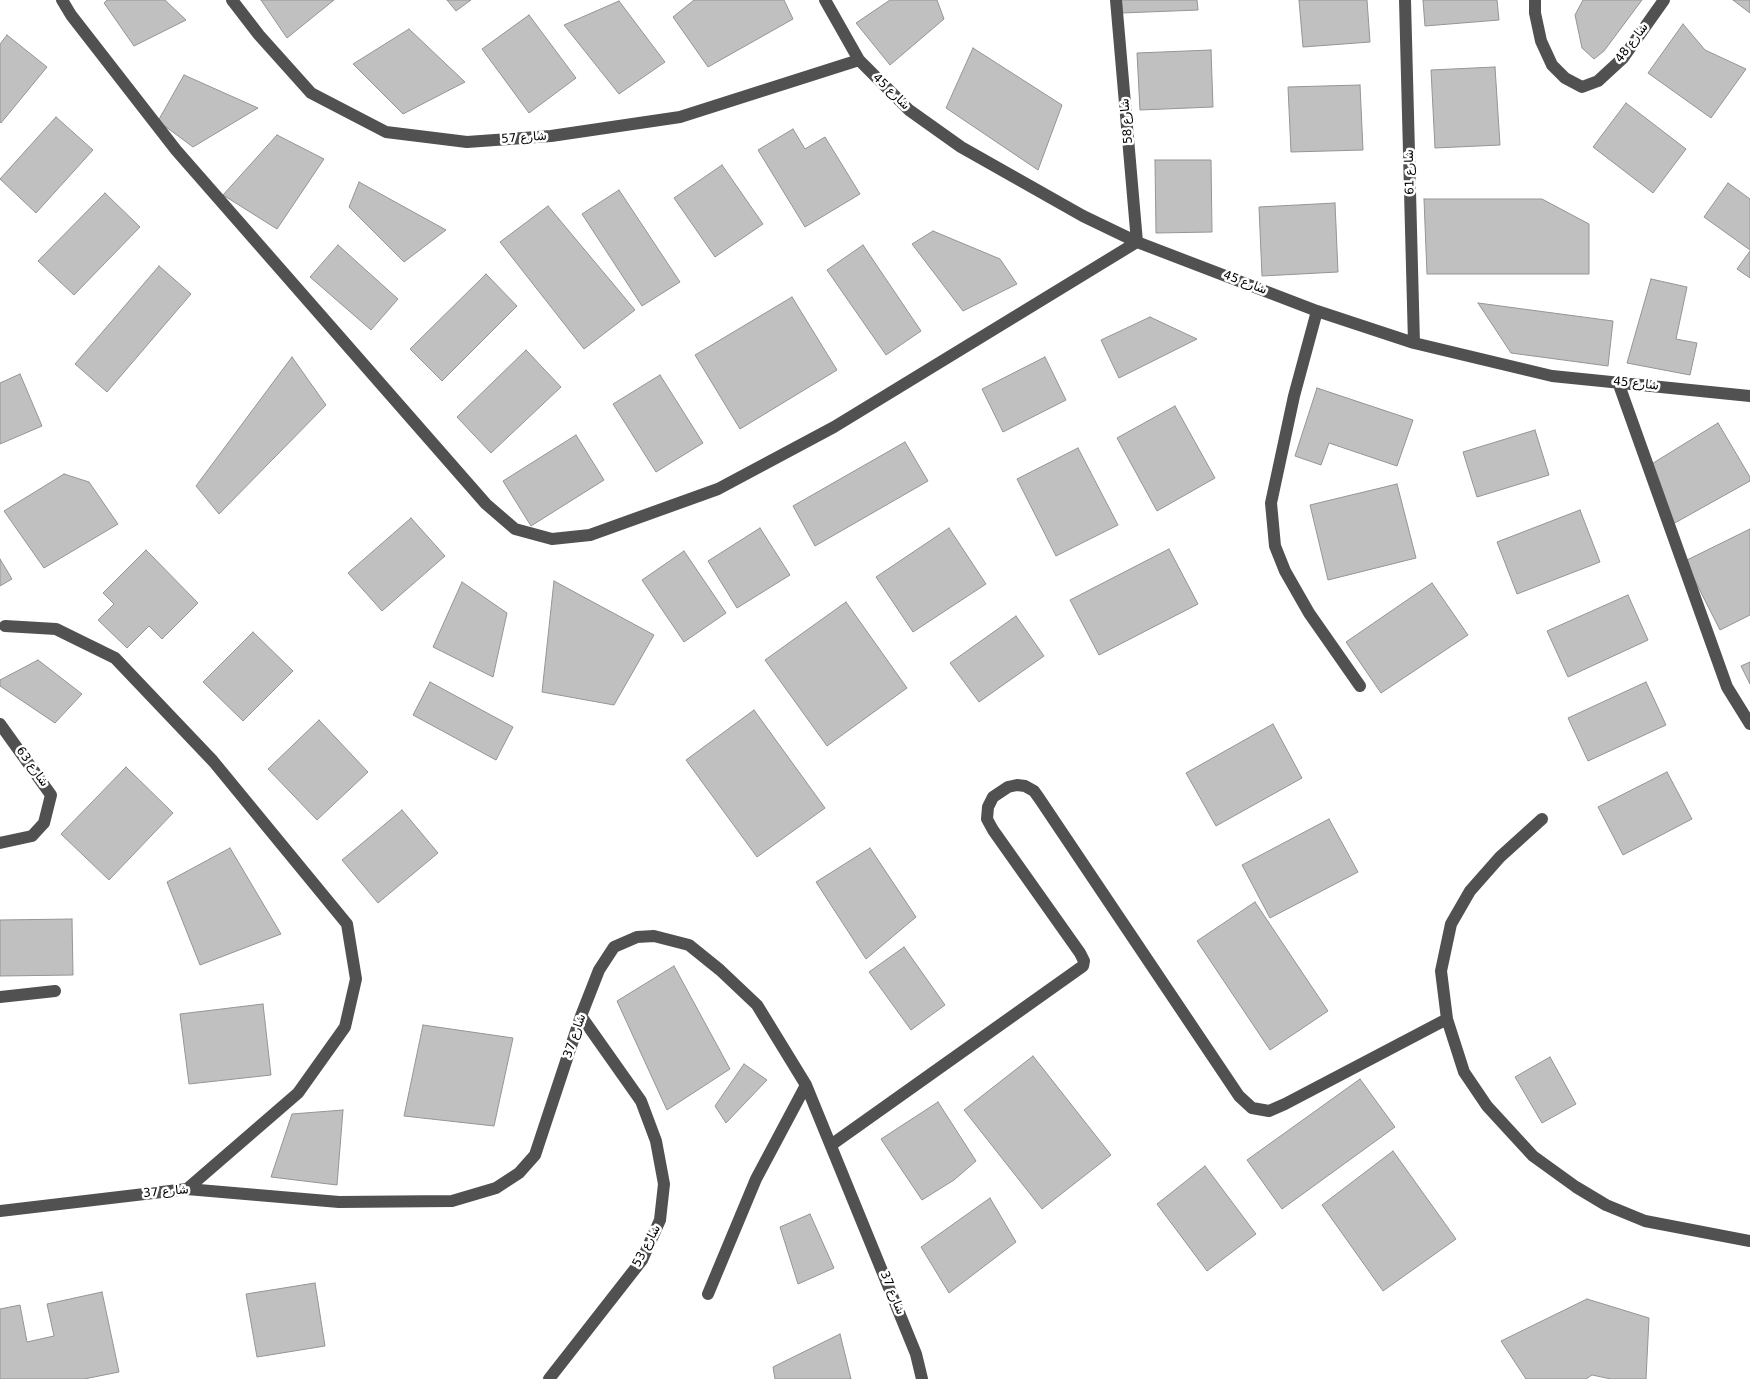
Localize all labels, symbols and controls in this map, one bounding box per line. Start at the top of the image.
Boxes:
street label: شارع 48 [1612,20,1652,66]
street label: شارع 45 [870,71,912,113]
street label: شارع 58 [1118,98,1136,144]
street label: شارع 57 [501,129,547,147]
street label: شارع 61 [1402,149,1418,195]
street label: شارع 45 [1221,268,1269,298]
street label: شارع 45 [1612,374,1660,394]
street label: شارع 63 [13,744,51,790]
street label: شارع 37 [561,1012,589,1060]
street label: شارع 37 [143,1183,189,1201]
street label: شارع 53 [630,1222,664,1270]
street label: شارع 37 [877,1269,907,1317]

